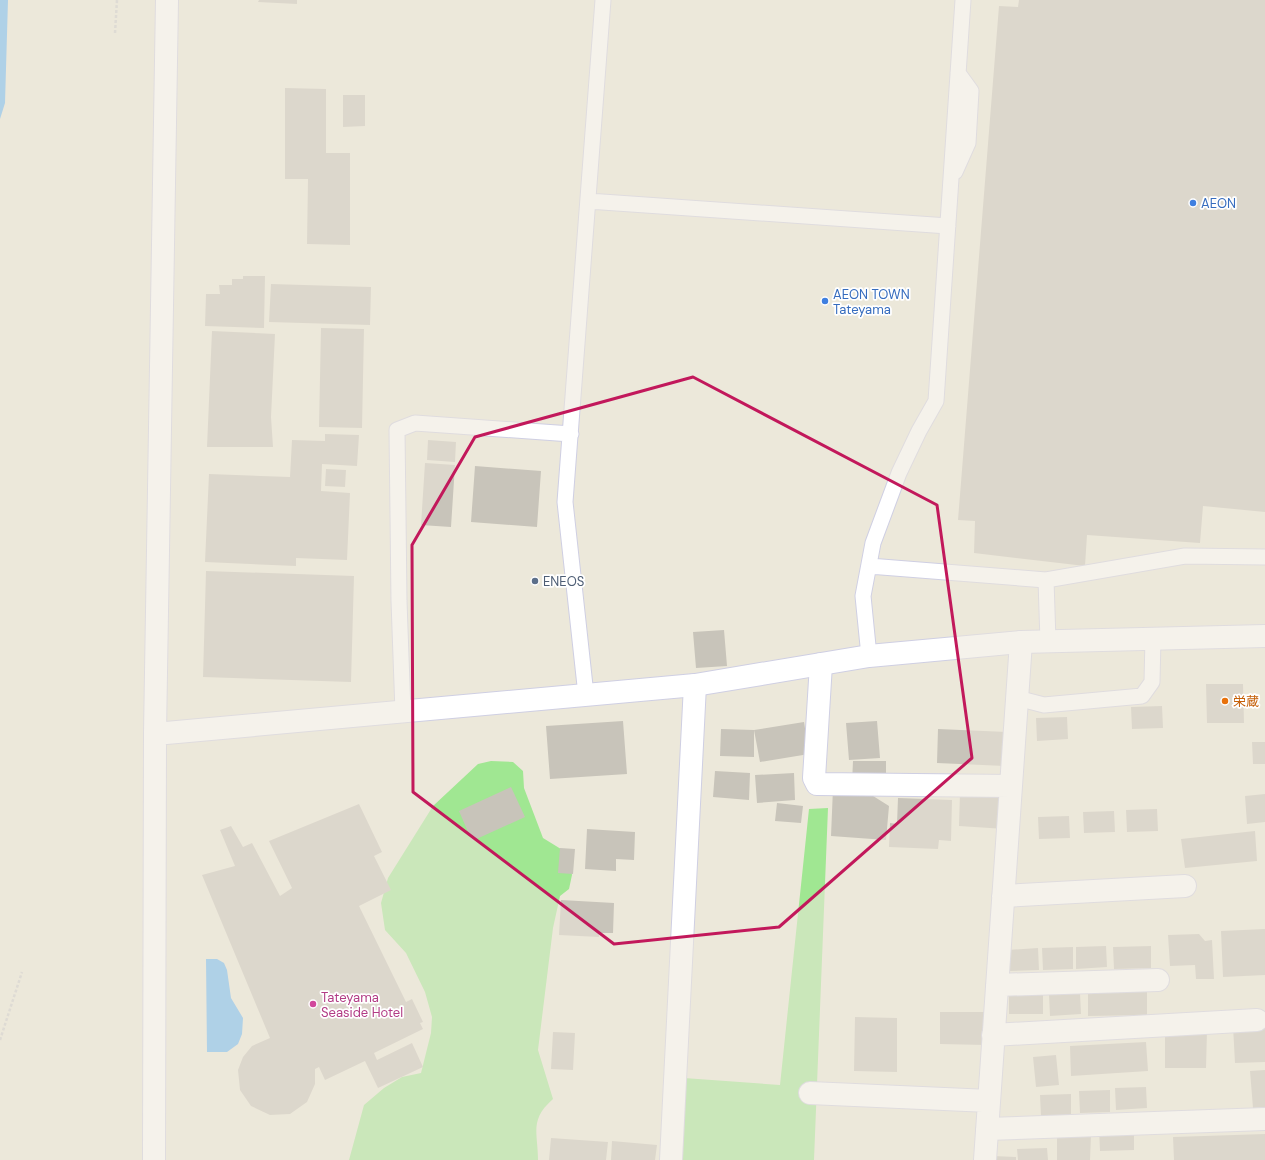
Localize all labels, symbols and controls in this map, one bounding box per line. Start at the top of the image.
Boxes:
place label: AEON [1201,195,1236,212]
marker: AEON [1188,198,1198,208]
place label: AEON TOWN Tateyama [833,286,910,318]
marker: AEON TOWN Tateyama [820,296,830,306]
place label: ENEOS [543,573,584,590]
marker: ENEOS [530,576,540,586]
place label: 栄蔵 [1233,693,1259,710]
marker: 栄蔵 [1220,696,1230,706]
place label: Tateyama Seaside Hotel [321,989,403,1021]
marker: Tateyama Seaside Hotel [308,999,318,1009]

